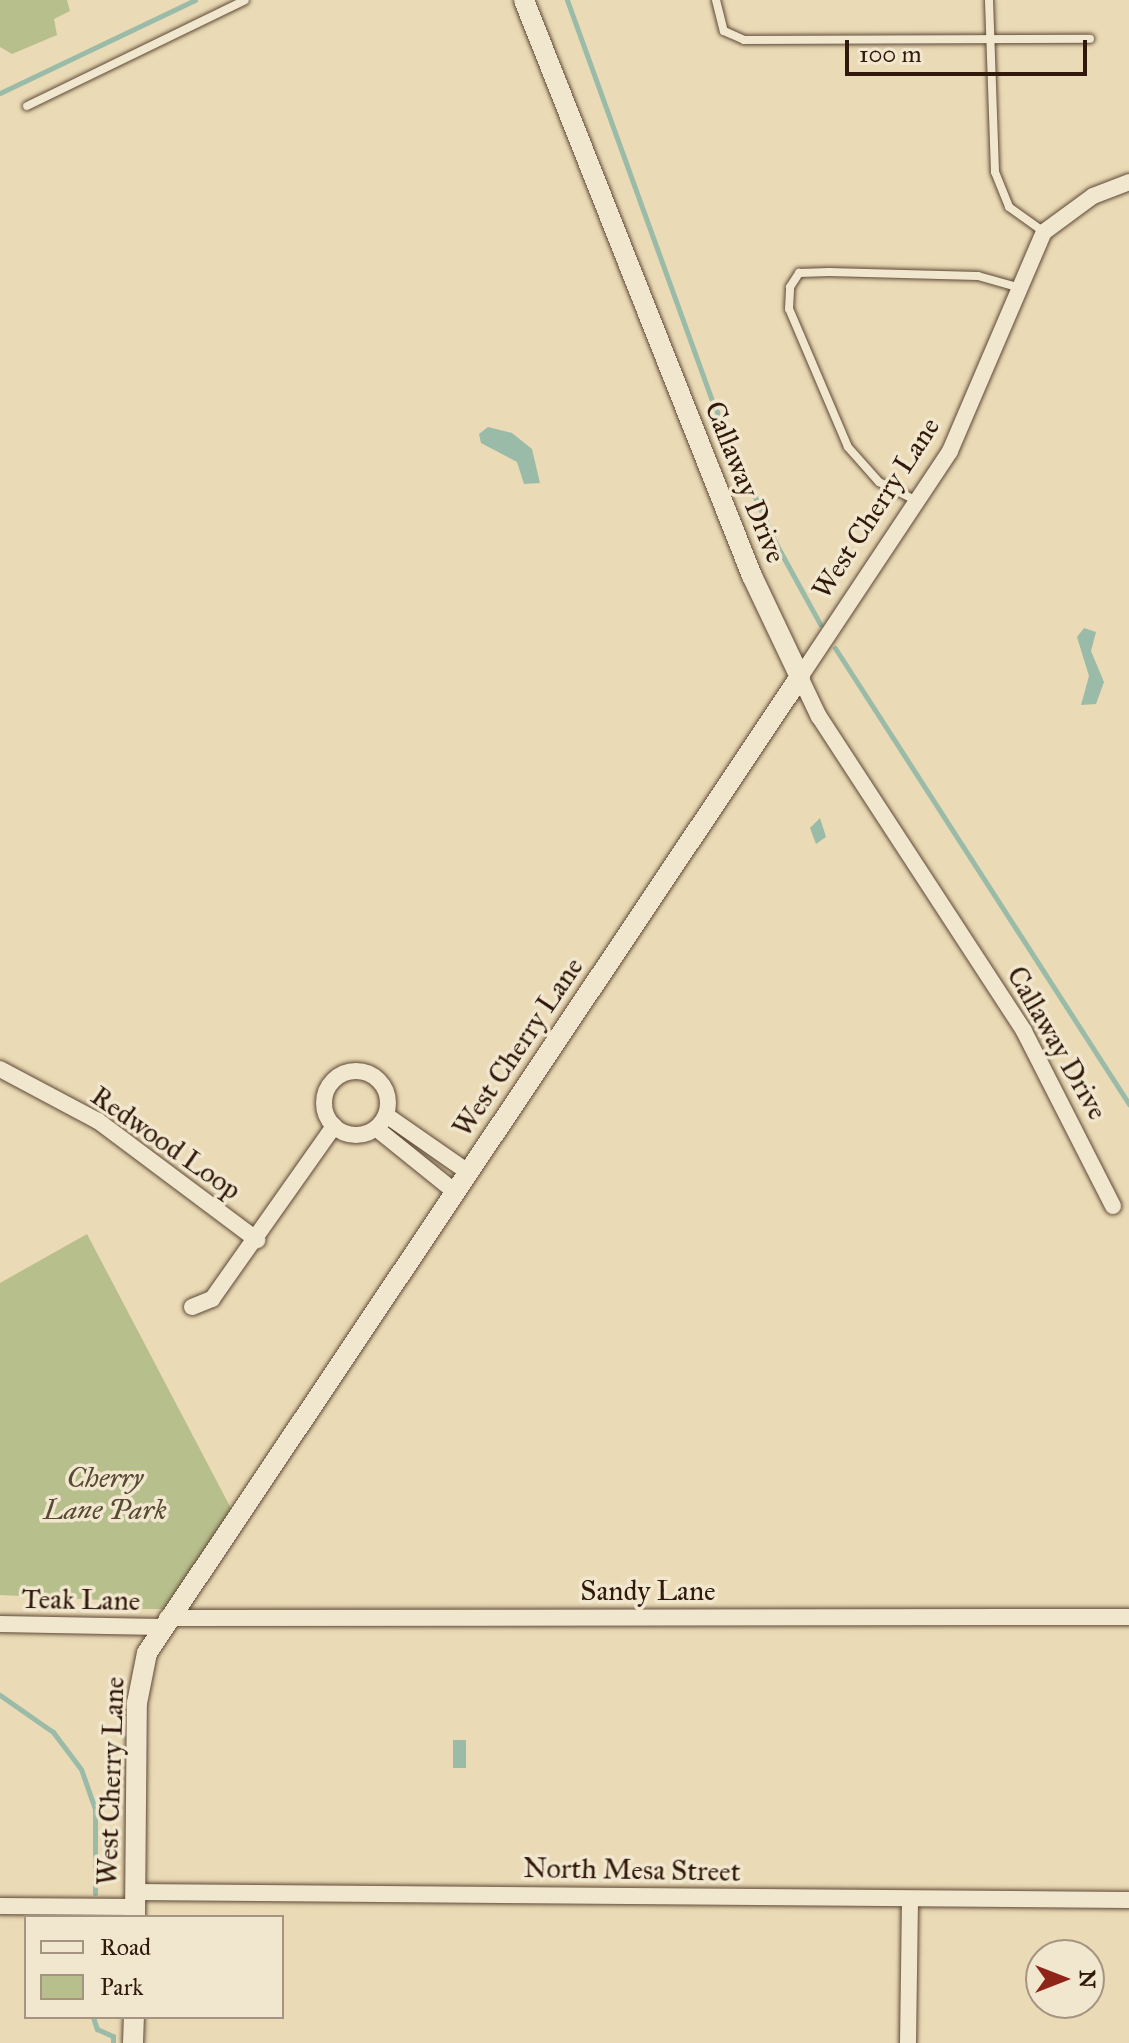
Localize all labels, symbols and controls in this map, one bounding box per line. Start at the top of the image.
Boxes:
scale bar [849,24,1091,74]
text: 100 m [859,39,922,69]
street label: Callaway Drive [697,396,793,568]
street label: West Cherry Lane [805,411,947,605]
street label: West Cherry Lane [446,951,590,1143]
street label: Callaway Drive [1000,960,1114,1126]
street label: Redwood Loop [85,1079,247,1207]
park label: Cherry Lane Park [43,1461,167,1527]
street label: Sandy Lane [580,1574,716,1608]
street label: Teak Lane [21,1582,141,1618]
street label: West Cherry Lane [91,1676,131,1886]
street label: North Mesa Street [523,1851,741,1889]
legend [24,1915,284,2019]
text: Road [100,1932,151,1962]
north arrow [1025,1939,1105,2019]
text: N [1074,1970,1101,1988]
text: Park [100,1972,143,2002]

